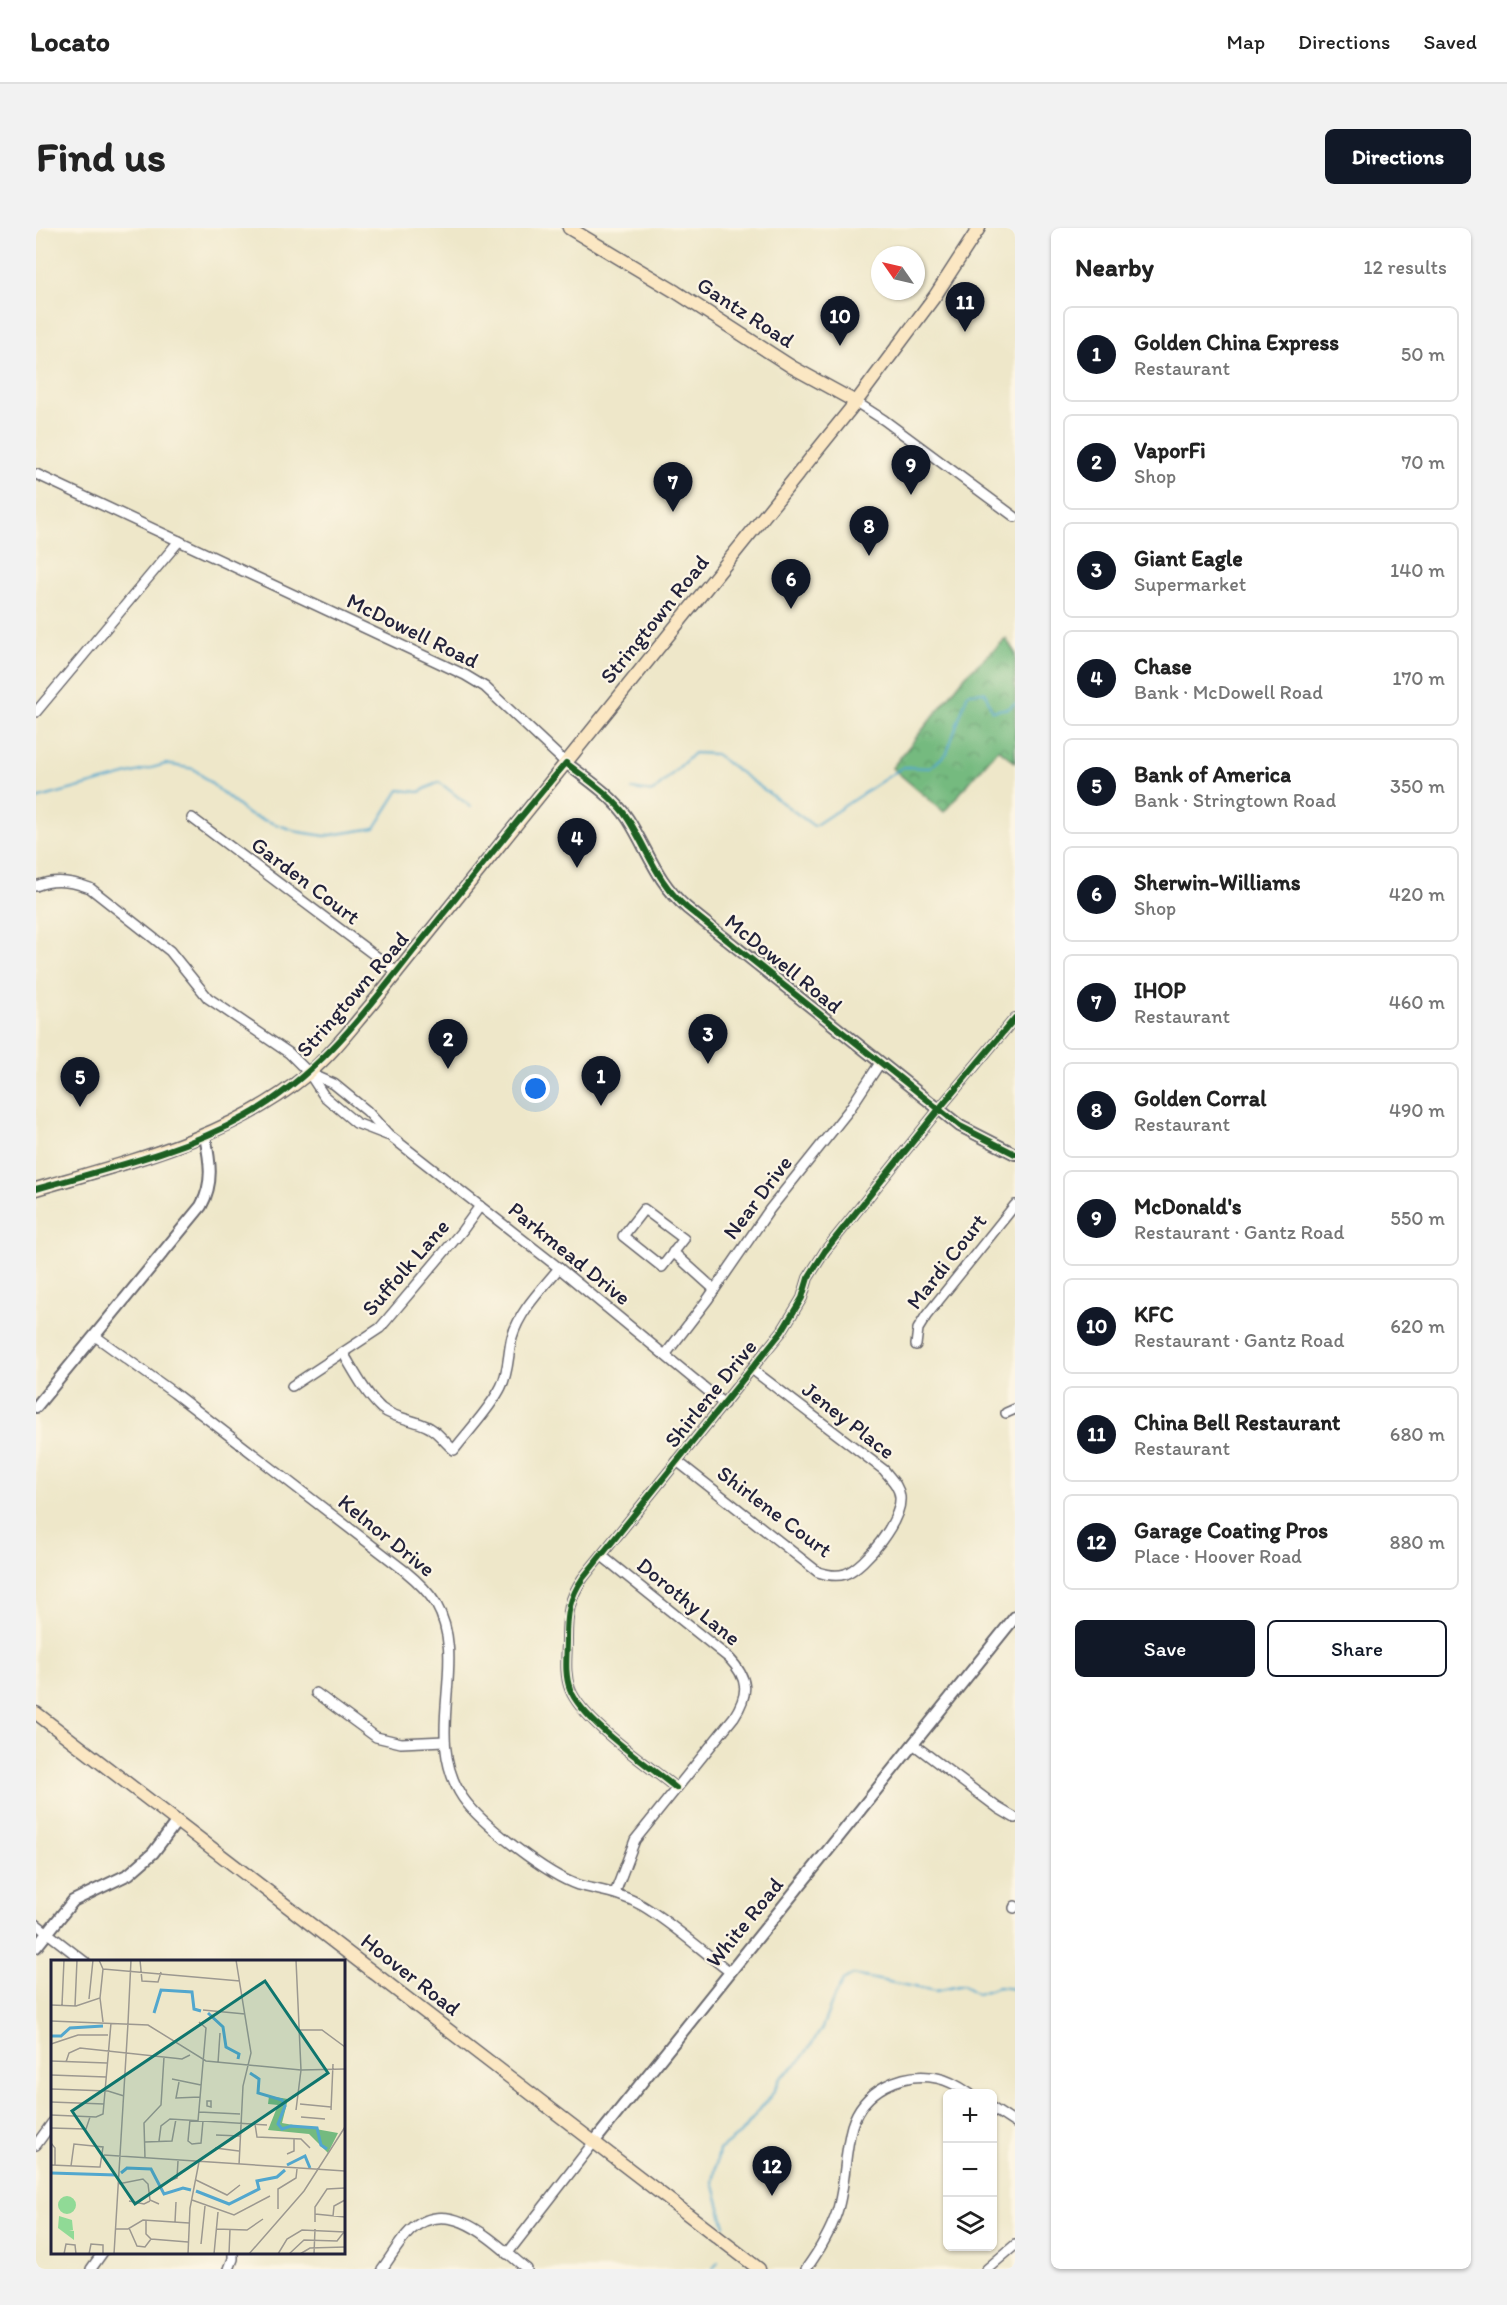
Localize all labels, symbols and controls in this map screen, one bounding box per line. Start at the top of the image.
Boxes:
text: Locato [30,24,110,58]
text: Map [1227,29,1265,54]
text: Directions [1298,29,1390,54]
text: Saved [1423,29,1477,54]
button: Directions [1325,129,1471,184]
text: Find us [36,131,166,182]
north arrow [871,246,925,300]
text: Nearby [1075,251,1154,283]
text: 12 results [1363,255,1447,279]
street label: Gantz Road [692,271,800,354]
pin: 11 [946,282,984,332]
pin: 10 [820,296,860,346]
text: Golden China Express [1134,329,1339,356]
text: 1 [1092,342,1101,366]
text: 50 m [1401,342,1445,366]
text: Restaurant [1134,356,1230,380]
text: VaporFi [1134,437,1206,464]
pin: 9 [892,446,930,495]
text: 2 [1091,450,1102,474]
text: 70 m [1401,450,1445,474]
pin: 7 [654,462,692,512]
text: Shop [1134,464,1176,488]
pin: 8 [850,506,888,556]
text: Giant Eagle [1134,545,1243,572]
street label: Stringtown Road [594,549,715,689]
text: 3 [1091,558,1102,582]
text: 140 m [1390,558,1445,582]
pin: 6 [772,560,810,609]
text: Supermarket [1134,572,1246,596]
street label: McDowell Road [342,587,483,674]
text: Chase [1134,653,1192,680]
text: 4 [1090,666,1103,690]
text: 170 m [1392,666,1445,690]
text: Bank · McDowell Road [1134,680,1323,704]
text: Bank of America [1134,761,1291,788]
text: 5 [1091,774,1102,798]
text: 350 m [1390,774,1445,798]
text: Bank · Stringtown Road [1134,788,1336,812]
pin: 4 [558,818,596,868]
street label: Garden Court [246,831,366,930]
text: Sherwin-Williams [1134,869,1300,896]
text: 6 [1091,882,1102,906]
text: 420 m [1389,882,1445,906]
text: Shop [1134,896,1176,920]
street label: McDowell Road [719,908,848,1019]
street label: Stringtown Road [290,926,414,1063]
text: IHOP [1134,977,1186,1004]
text: 7 [1092,990,1101,1014]
text: 460 m [1389,990,1445,1014]
text: Restaurant [1134,1004,1230,1028]
pin: 3 [688,1014,728,1064]
pin: 2 [428,1020,468,1069]
pin: 1 [582,1056,620,1106]
pin: 5 [60,1058,99,1107]
your location [521,1074,550,1103]
text: Golden Corral [1134,1085,1266,1112]
text: 8 [1091,1098,1102,1122]
text: 490 m [1389,1098,1445,1122]
text: Restaurant [1134,1112,1230,1136]
street label: Near Drive [717,1150,798,1245]
text: McDonald's [1134,1193,1242,1220]
street label: Parkmead Drive [503,1196,636,1311]
text: 9 [1091,1206,1102,1230]
text: 550 m [1390,1206,1445,1230]
street label: Mardi Court [901,1208,992,1315]
street label: Suffolk Lane [356,1213,455,1321]
text: Restaurant · Gantz Road [1134,1220,1345,1244]
text: KFC [1134,1301,1174,1328]
text: 10 [1086,1314,1107,1338]
text: 620 m [1390,1314,1445,1338]
text: Restaurant · Gantz Road [1134,1328,1345,1352]
street label: Shirlene Drive [658,1334,762,1453]
street label: Jeney Place [797,1376,901,1465]
text: China Bell Restaurant [1134,1409,1340,1436]
text: 11 [1087,1422,1106,1446]
text: 680 m [1390,1422,1445,1446]
text: Restaurant [1134,1436,1230,1460]
street label: Shirlene Court [712,1459,837,1563]
street label: Kelnor Drive [333,1488,441,1583]
text: Garage Coating Pros [1134,1517,1328,1544]
text: 12 [1087,1530,1106,1554]
text: 880 m [1389,1530,1445,1554]
text: Place · Hoover Road [1134,1544,1302,1568]
street label: Dorothy Lane [631,1551,746,1651]
button: Save [1075,1620,1255,1677]
button: Share [1267,1620,1447,1677]
street label: White Road [700,1872,789,1973]
street label: Hoover Road [356,1927,466,2022]
inset map [51,1960,345,2254]
map controls [943,2089,997,2251]
button: + [943,2089,997,2143]
button: − [943,2143,997,2197]
pin: 12 [752,2146,792,2196]
button: layers [943,2197,997,2251]

